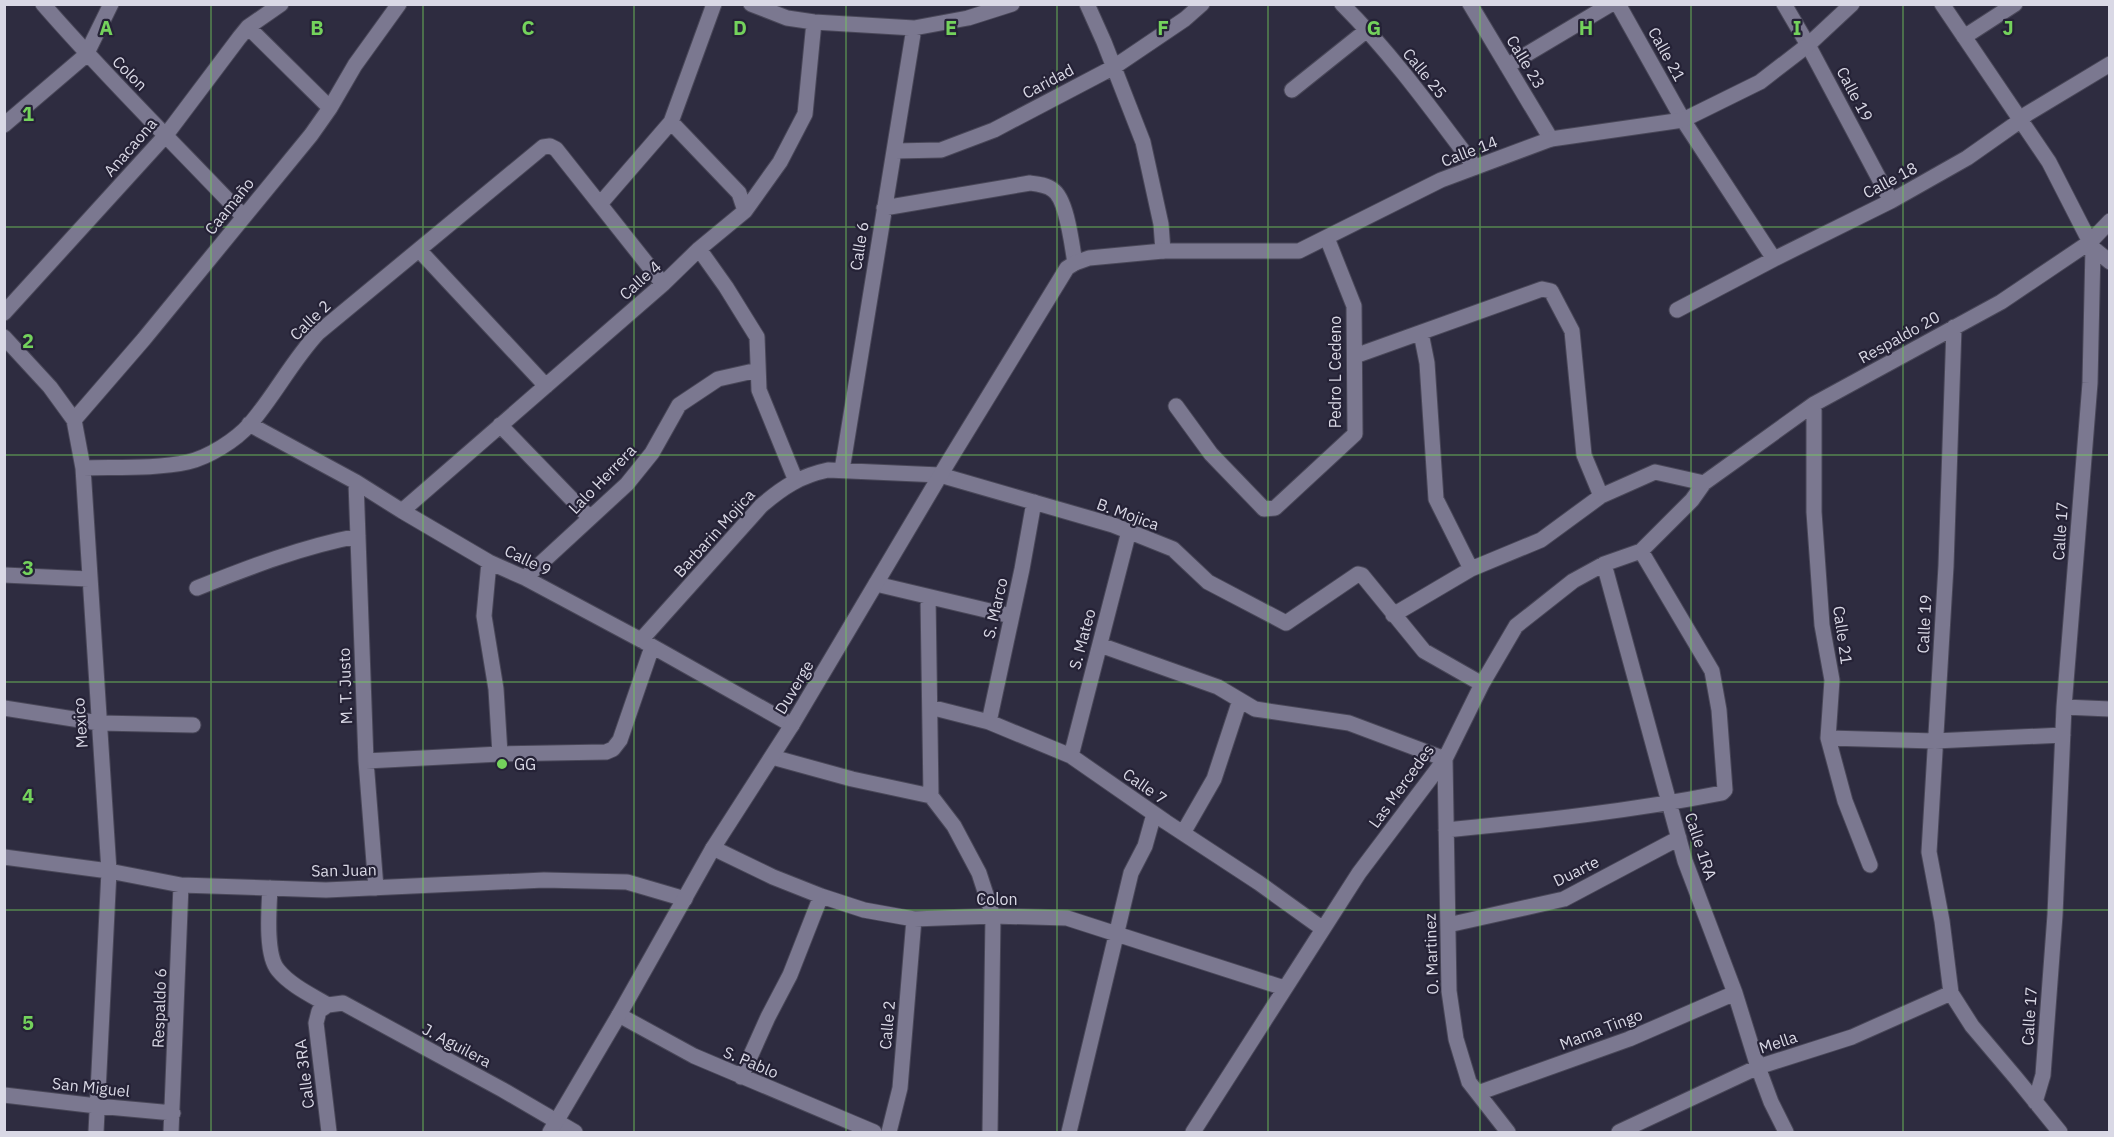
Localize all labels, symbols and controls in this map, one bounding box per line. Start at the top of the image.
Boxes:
text: A [99,14,113,41]
text: B [310,14,324,41]
text: C [521,14,535,41]
text: D [733,14,747,41]
text: E [945,14,957,41]
text: F [1157,14,1169,41]
text: G [1367,14,1381,41]
text: H [1579,14,1593,41]
text: I [1793,14,1801,41]
text: J [2002,14,2014,41]
street label: Calle 21 [1644,23,1690,85]
street label: Calle 23 [1502,32,1550,92]
street label: Calle 25 [1399,44,1451,102]
street label: Colon [108,51,152,95]
street label: Caridad [1019,59,1077,103]
street label: Calle 19 [1832,63,1878,125]
text: 1 [22,100,34,127]
street label: Anacaona [99,113,161,180]
street label: Calle 14 [1438,131,1500,171]
street label: Calle 18 [1859,157,1921,203]
street label: Caamaño [200,173,258,239]
street label: Calle 6 [845,220,873,272]
street label: Calle 4 [615,256,665,304]
street label: Calle 2 [285,296,335,344]
street label: Respaldo 20 [1855,306,1943,368]
street label: Pedro L Cedeno [1325,316,1345,428]
text: 2 [22,327,34,354]
street label: Lalo Herrera [564,440,640,518]
street label: Barbarin Mojica [669,484,759,581]
street label: B. Mojica [1094,494,1162,535]
street label: Calle 17 [2048,501,2072,561]
street label: Calle 9 [501,540,555,580]
text: 3 [22,554,34,581]
street label: S. Marco [978,576,1012,640]
street label: Calle 19 [1912,594,1936,654]
street label: Calle 21 [1829,604,1857,666]
street label: S. Mateo [1064,606,1100,672]
street label: M. T. Justo [334,647,356,725]
street label: Duverge [770,656,818,717]
street label: Mexico [68,697,92,749]
street label: Las Mercedes [1364,740,1438,832]
place label: GG [514,754,536,774]
marker: GG [495,757,509,771]
street label: Calle 7 [1119,764,1171,808]
text: 4 [22,782,34,809]
street label: Calle 1RA [1681,810,1721,882]
street label: Duarte [1550,851,1602,891]
street label: San Juan [311,859,377,881]
street label: Colon [976,889,1018,909]
street label: O. Martinez [1420,913,1442,995]
street label: Respaldo 6 [148,967,170,1049]
street label: Calle 17 [2017,986,2041,1046]
street label: Calle 2 [875,1000,899,1050]
street label: Mama Tingo [1557,1004,1645,1054]
text: 5 [22,1009,34,1036]
street label: J. Aguilera [419,1019,495,1072]
street label: Mella [1756,1026,1800,1058]
street label: Calle 3RA [290,1038,318,1110]
street label: S. Pablo [720,1041,782,1083]
street label: San Miguel [51,1073,131,1101]

